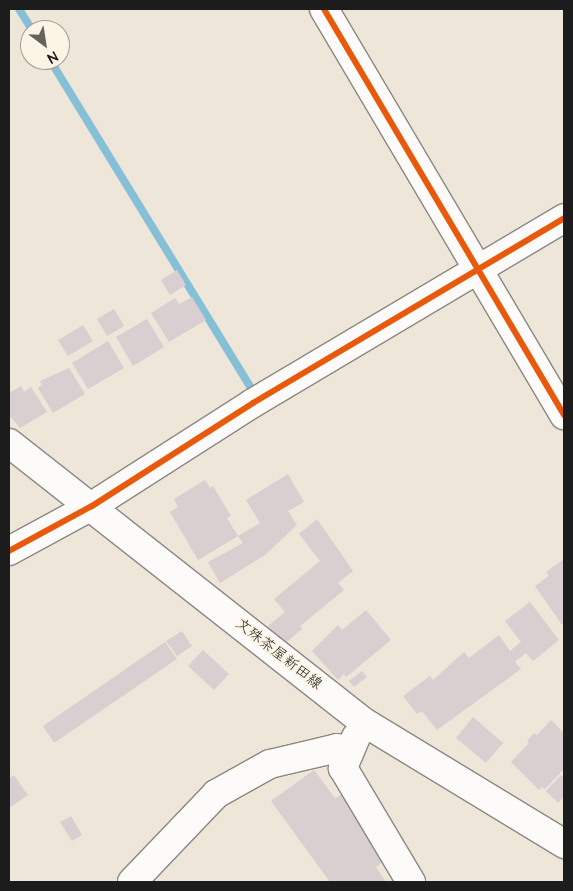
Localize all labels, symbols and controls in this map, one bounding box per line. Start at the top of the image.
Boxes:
north arrow [20,20,70,70]
text: N [43,46,61,68]
street label: 文殊茶屋新田線 [232,615,326,693]

